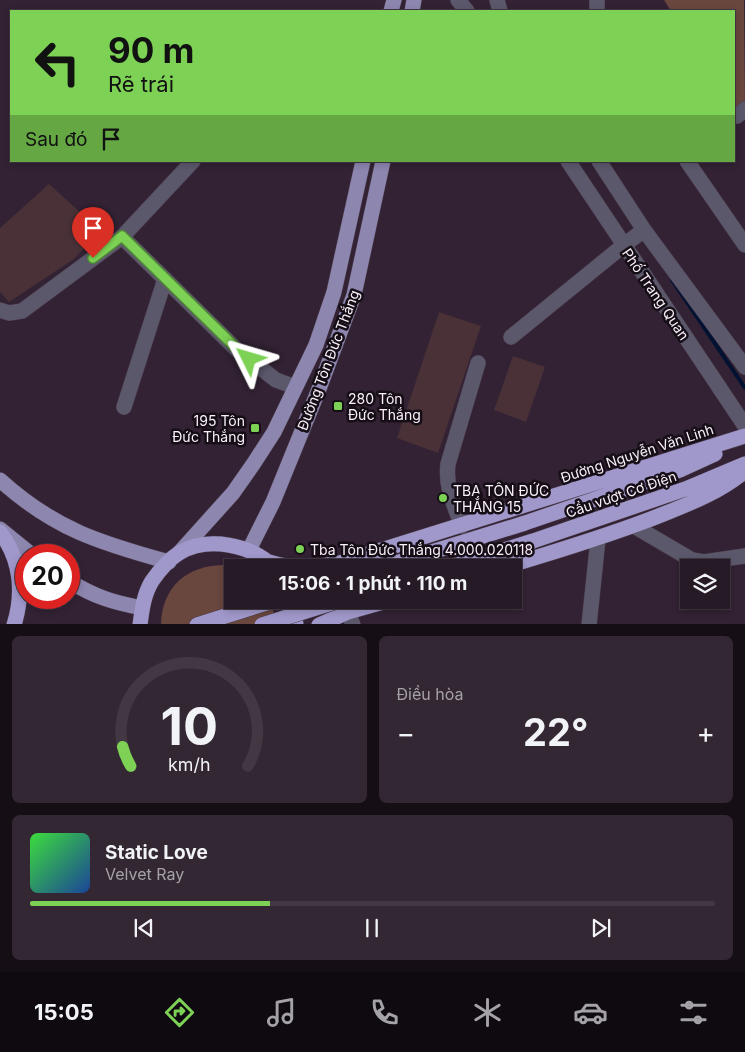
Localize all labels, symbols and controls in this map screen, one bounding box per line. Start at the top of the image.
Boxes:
text: 90 m [108,29,195,71]
icon: left [25,30,90,95]
text: Rẽ trái [108,71,174,97]
icon: arrive [97,125,125,153]
text: Sau đó [25,128,87,151]
pin [72,207,114,258]
icon: arrive [79,214,107,242]
street label: Phố Trang Quan [619,245,693,343]
street label: Đường Tôn Đức Thắng [293,288,363,432]
position arrow [222,332,274,384]
place label: 280 Tôn Đức Thắng [348,390,421,423]
marker: 280 Tôn Đức Thắng [332,400,344,412]
place label: 195 Tôn Đức Thắng [172,412,245,445]
street label: Đường Nguyễn Văn Linh [558,420,716,486]
marker: 195 Tôn Đức Thắng [249,422,261,434]
street label: Cầu vượt Cơ Điện [564,467,678,521]
place label: TBA TÔN ĐỨC THẮNG 15 [453,482,549,515]
marker: TBA TÔN ĐỨC THẮNG 15 [437,492,449,504]
place label: Tba Tôn Đức Thắng 4.000.020118 [310,541,533,558]
marker: Tba Tôn Đức Thắng 4.000.020118 [294,543,306,555]
speed limit sign: 20 [15,544,80,609]
map controls [680,559,730,609]
button: layers [680,559,730,609]
text: 15:06 · 1 phút · 110 m [279,572,467,595]
text: Điều hòa [397,684,463,704]
text: 10 [161,695,218,758]
text: 22° [523,709,588,755]
text: − [397,716,415,750]
text: + [696,716,715,750]
text: km/h [168,754,210,775]
text: Static Love [105,841,208,864]
text: Velvet Ray [105,864,184,884]
icon: previous [130,914,158,942]
icon: pause [358,914,386,942]
icon: next [587,914,615,942]
icon: directions [162,995,197,1030]
icon: music [264,995,299,1030]
icon: phone [367,995,402,1030]
icon: climate [470,995,505,1030]
icon: car [573,995,608,1030]
icon: filters [676,995,711,1030]
text: 15:05 [34,999,94,1025]

